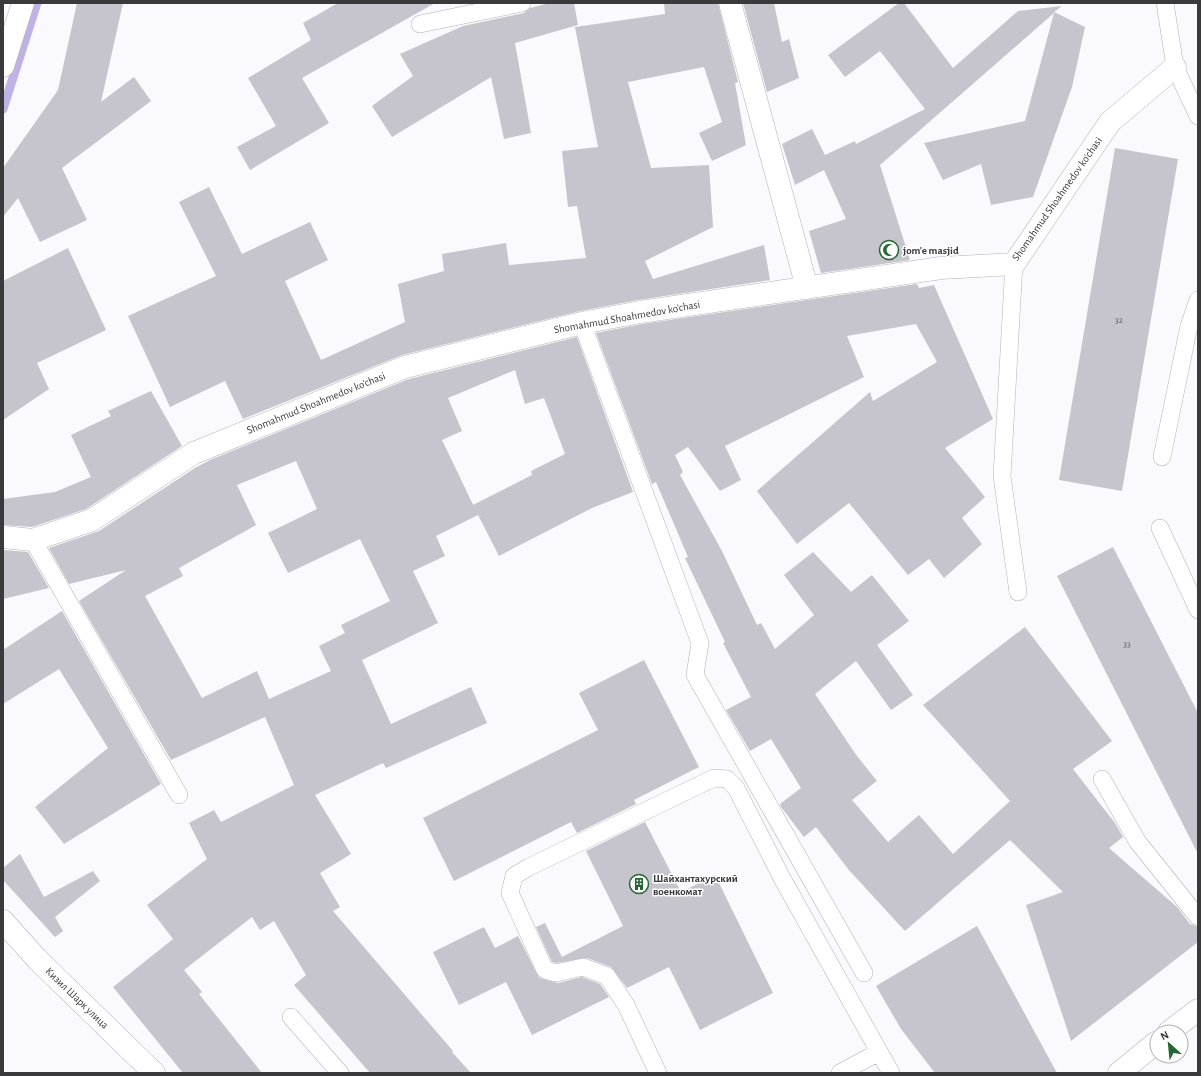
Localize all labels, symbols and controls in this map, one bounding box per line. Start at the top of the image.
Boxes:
street label: Shomahmud Shoahmedov ko'chasi [1010,135,1104,263]
mosque icon: jom'e masjid [878,239,900,261]
place label: jom'e masjid [903,245,959,256]
street label: Shomahmud Shoahmedov ko'chasi [553,299,701,335]
house number: 32 [1115,316,1123,325]
street label: Shomahmud Shoahmedov ko'chasi [245,370,387,436]
house number: 33 [1123,640,1131,649]
building icon: Шайхантахурский военкомат [628,873,650,895]
place label: Шайхантахурский военкомат [653,873,738,897]
street label: Кизил Шарк улица [43,965,111,1031]
north arrow [1149,1024,1189,1064]
text: N [1159,1029,1171,1042]

